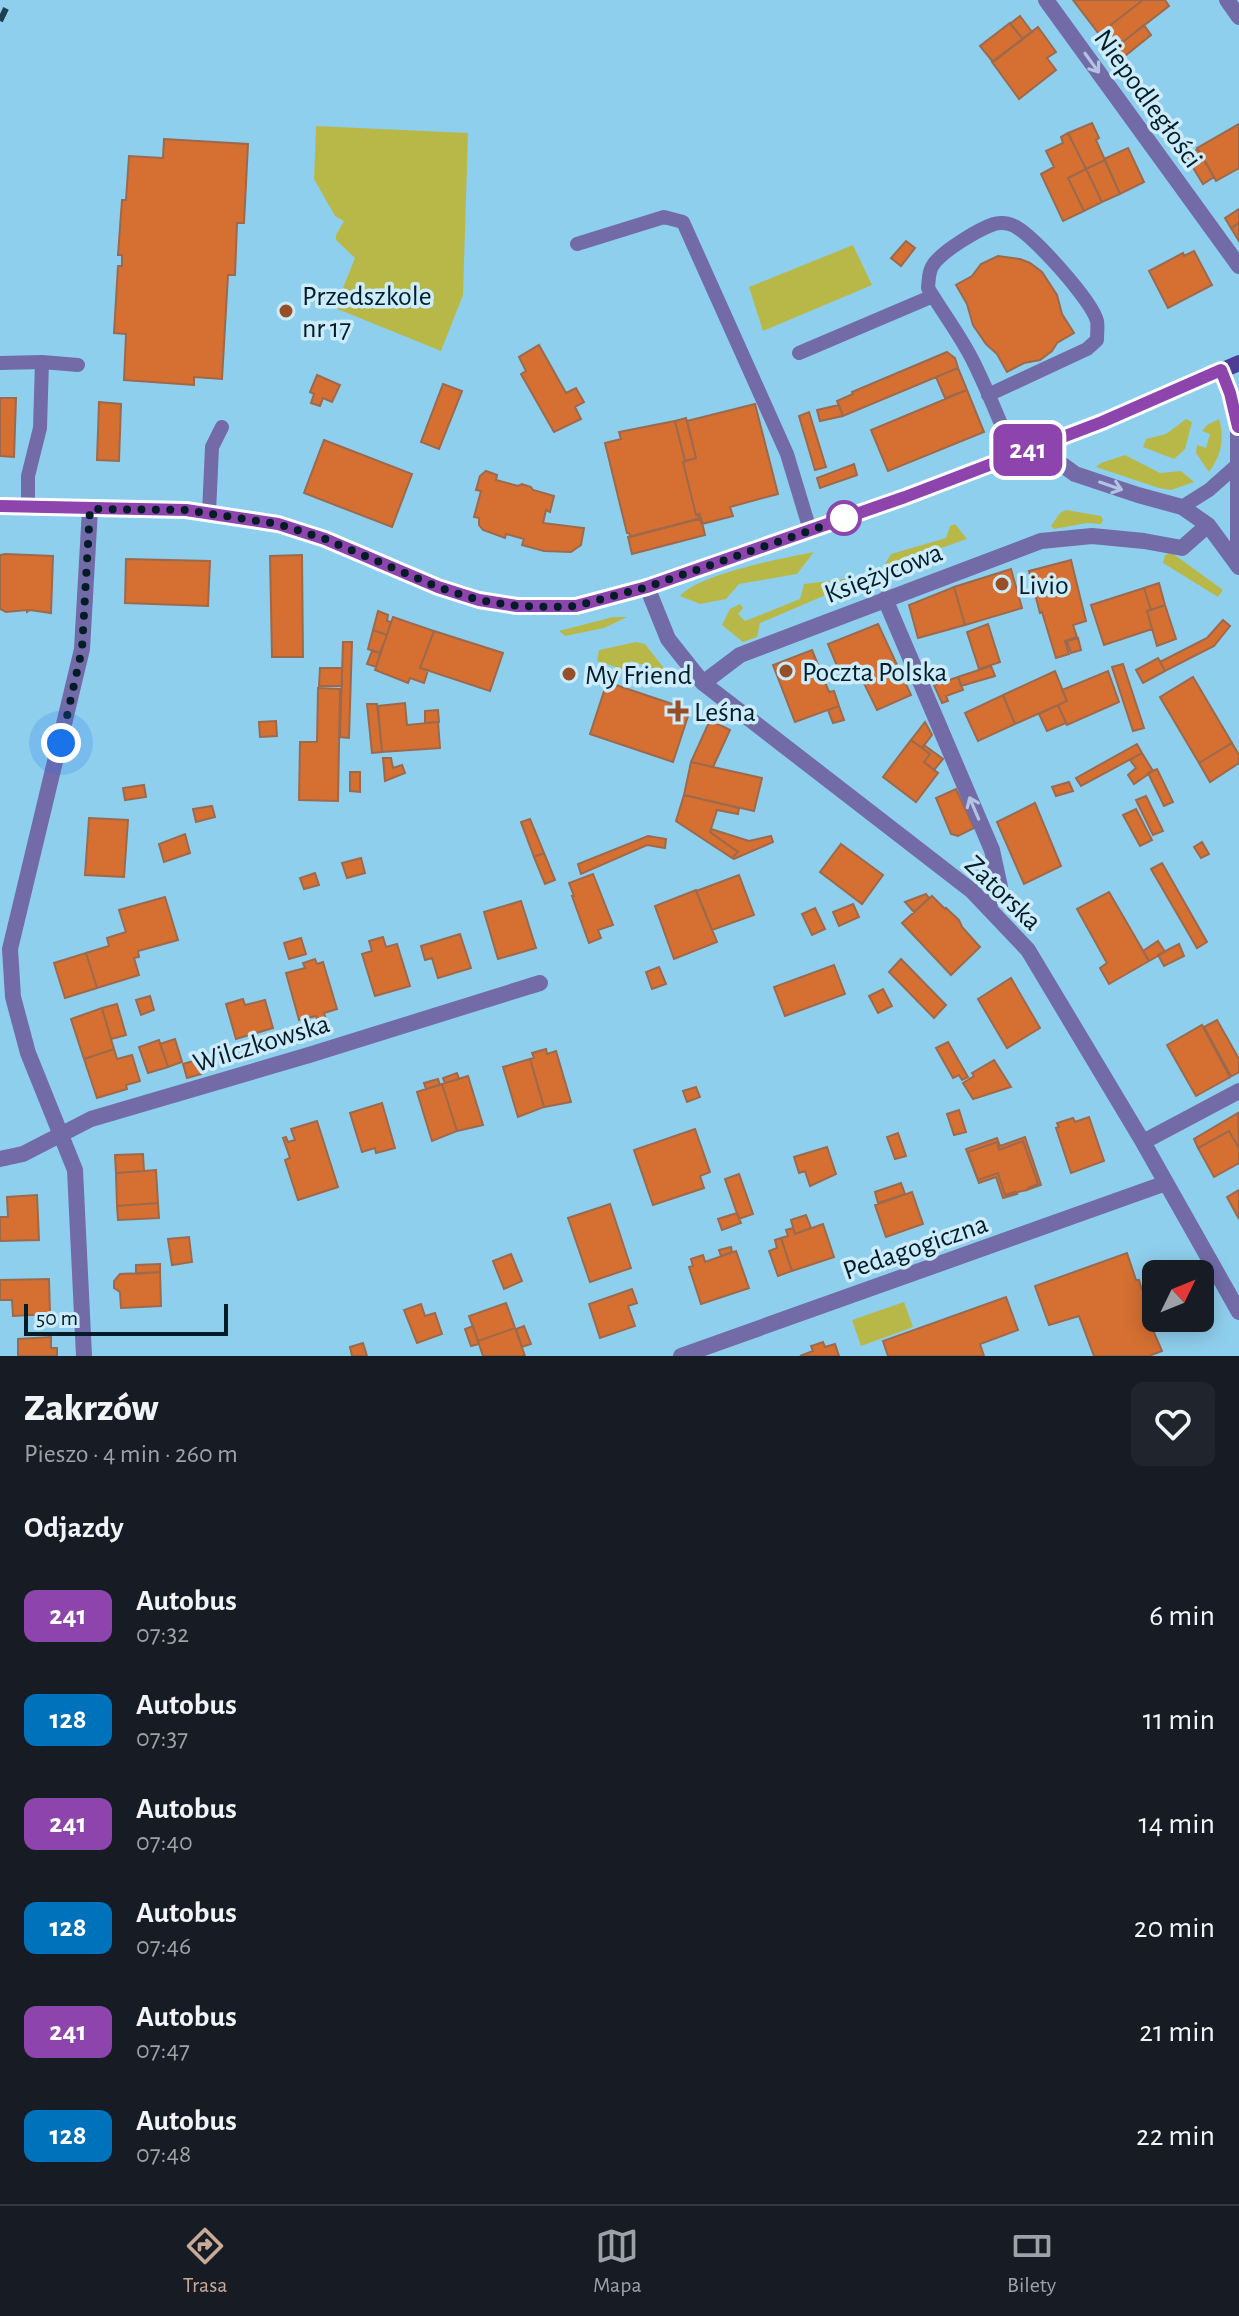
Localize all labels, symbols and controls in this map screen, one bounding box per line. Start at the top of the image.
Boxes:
street label: Niepodległości [1088,25,1207,174]
one-way arrow [1083,52,1100,73]
place label: Przedszkole nr 17 [302,283,432,343]
marker: Przedszkole nr 17 [277,302,295,320]
line badge: 241 [982,424,1074,476]
text: 241 [1009,436,1047,464]
one-way arrow [1098,479,1123,494]
unlabelled marker [827,501,861,535]
street label: Księżycowa [821,539,947,609]
place label: Livio [1018,572,1069,600]
marker: Livio [993,575,1011,593]
place label: Poczta Polska [802,659,948,687]
place label: My Friend [585,662,692,690]
marker: Poczta Polska [777,662,795,680]
marker: My Friend [560,665,578,683]
place label: Leśna [694,699,756,727]
marker: Leśna [669,702,687,720]
your location [41,723,81,763]
one-way arrow [966,796,981,821]
street label: Zatorska [959,851,1046,936]
street label: Wilczkowska [190,1010,333,1078]
street label: Pedagogiczna [840,1210,992,1286]
north arrow [1142,1260,1214,1332]
map controls [1142,1260,1214,1332]
scale bar [24,1300,228,1336]
text: 50 m [36,1307,78,1329]
button: heart [1131,1382,1215,1466]
text: Zakrzów [24,1390,158,1428]
text: Pieszo · 4 min · 260 m [24,1441,238,1467]
text: Odjazdy [24,1513,124,1543]
text: Autobus [136,1586,237,1616]
text: 6 min [1149,1601,1215,1631]
text: 241 [49,1602,87,1630]
text: 07:32 [136,1621,189,1647]
text: Autobus [136,1690,237,1720]
text: 11 min [1143,1705,1215,1735]
text: 128 [49,1706,87,1734]
text: 07:37 [136,1725,188,1751]
text: Autobus [136,1794,237,1824]
text: 14 min [1139,1809,1215,1839]
text: 241 [49,1810,87,1838]
text: 07:40 [136,1829,193,1855]
text: Autobus [136,1898,237,1928]
text: 20 min [1134,1913,1215,1943]
text: 128 [49,1914,87,1942]
text: 07:46 [136,1933,191,1959]
text: Autobus [136,2002,237,2032]
text: 21 min [1139,2017,1215,2047]
text: 241 [49,2018,87,2046]
text: 07:47 [136,2037,190,2063]
text: Autobus [136,2106,237,2136]
text: 22 min [1136,2121,1215,2151]
text: 128 [49,2122,87,2150]
text: 07:48 [136,2141,191,2167]
tab: Trasa [183,2224,227,2298]
tab: Mapa [593,2224,642,2298]
tab: Bilety [1007,2224,1056,2298]

